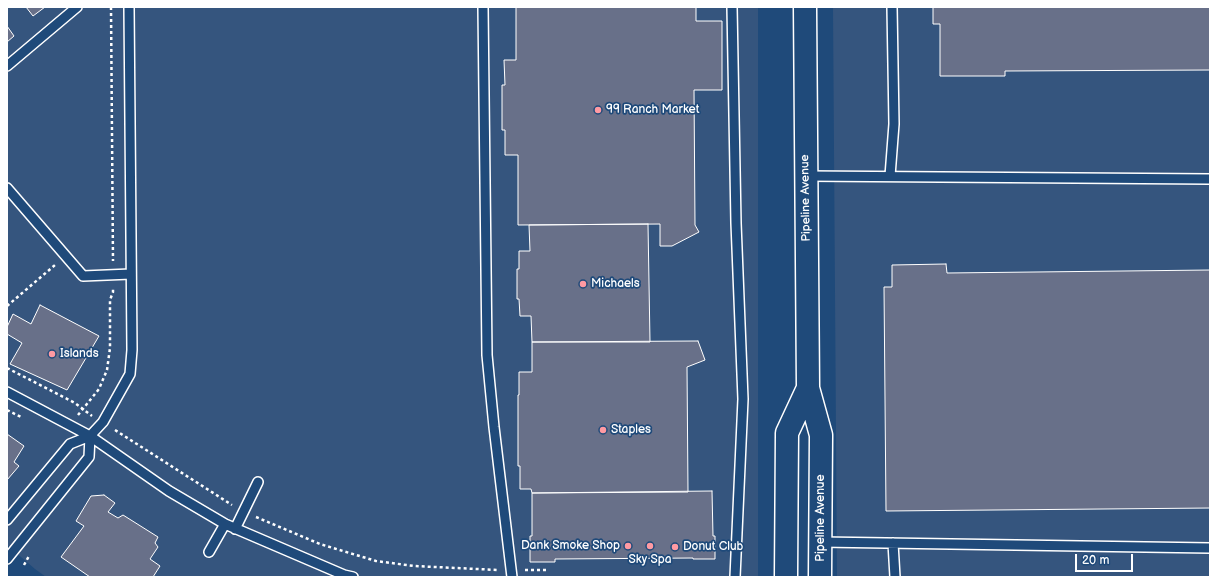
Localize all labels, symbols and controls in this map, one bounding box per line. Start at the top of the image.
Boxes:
place label: 99 Ranch Market [606,103,699,117]
marker: 99 Ranch Market [593,105,603,115]
street label: Pipeline Avenue [798,154,814,242]
place label: Michaels [591,277,640,291]
marker: Michaels [578,279,588,289]
place label: Islands [60,347,99,361]
marker: Islands [47,349,57,359]
place label: Staples [611,423,651,437]
marker: Staples [598,425,608,435]
street label: Pipeline Avenue [814,474,828,562]
place label: Dank Smoke Shop [521,539,620,553]
place label: Donut Club [683,540,743,554]
marker: Dank Smoke Shop [623,541,633,551]
marker: Sky Spa [645,541,655,551]
marker: Donut Club [670,542,680,552]
scale bar [1077,546,1135,572]
place label: Sky Spa [628,553,672,567]
text: 20 m [1082,553,1109,568]

